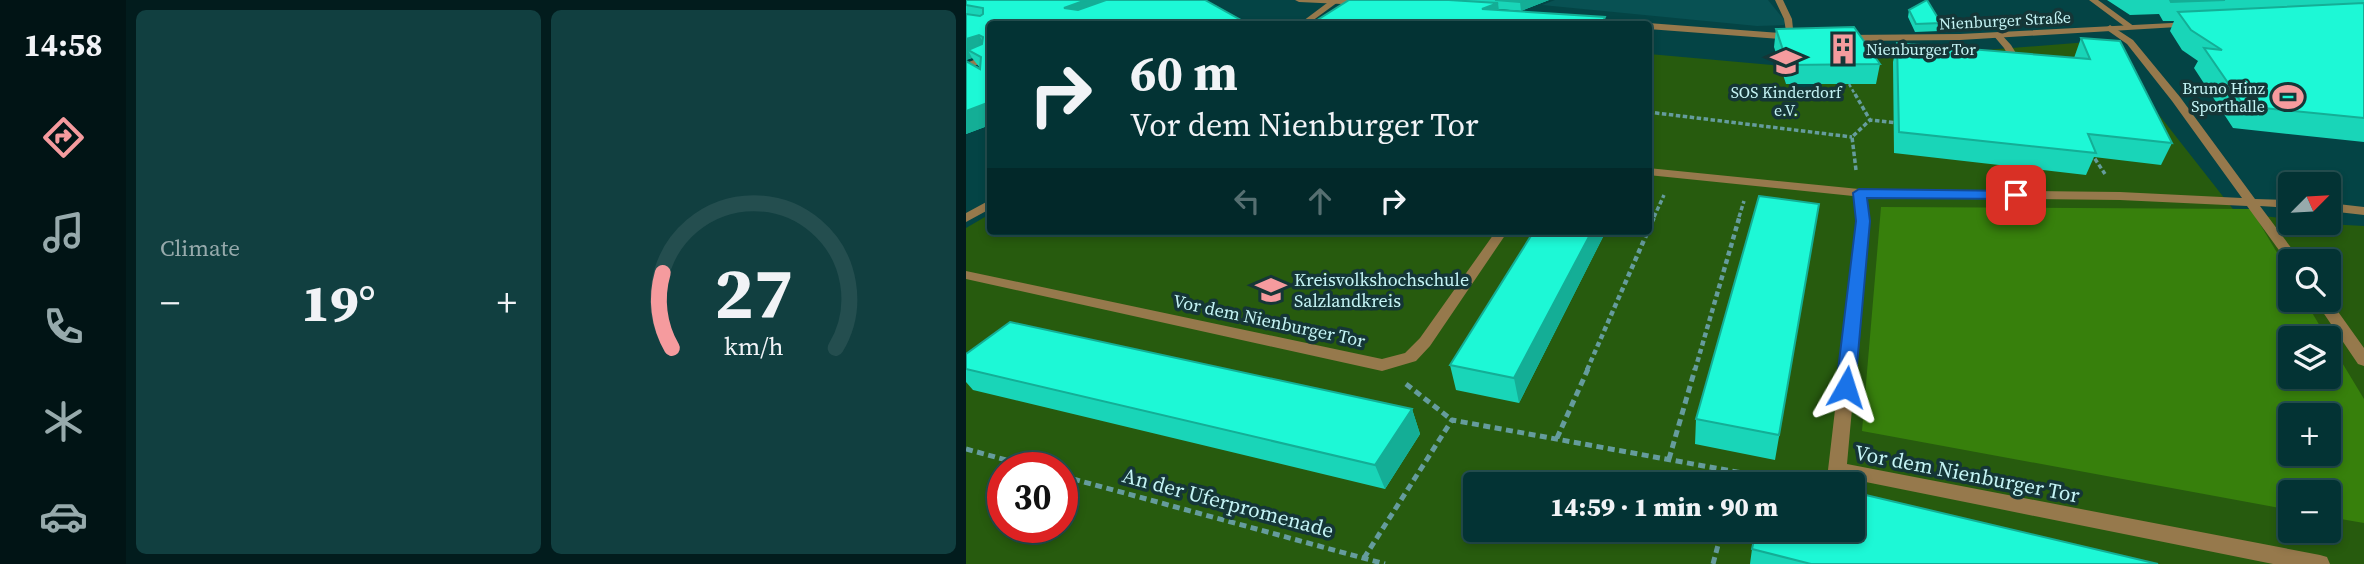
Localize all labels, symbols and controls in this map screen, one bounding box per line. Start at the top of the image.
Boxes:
street label: Nienburger Straße [1939,6,2071,34]
text: 14:58 [24,23,102,67]
building icon: Nienburger Tor [1826,32,1860,66]
place label: Nienburger Tor [1866,38,1976,60]
text: 60 m [1130,39,1238,106]
school or university icon: SOS Kinderdorf e.V. [1769,45,1803,79]
icon: right [1015,49,1106,140]
place label: Bruno Hinz Sporthalle [2182,77,2265,117]
sports icon: Bruno Hinz Sporthalle [2271,80,2305,114]
place label: SOS Kinderdorf e.V. [1731,81,1843,121]
text: Vor dem Nienburger Tor [1130,103,1479,147]
icon: directions [39,113,88,162]
pin [1986,165,2046,225]
north arrow [2278,172,2342,234]
map controls [2278,172,2341,543]
icon: arrive [1997,176,2035,214]
icon: left [1228,182,1266,220]
icon: ahead [1301,182,1339,220]
icon: right [1374,182,1412,220]
icon: music [39,208,88,257]
text: Climate [160,232,240,264]
text: 27 [714,243,793,342]
button: search [2278,249,2341,312]
text: 19° [301,267,376,338]
place label: Kreisvolkshochschule Salzlandkreis [1294,267,1469,313]
school or university icon: Kreisvolkshochschule Salzlandkreis [1254,273,1288,307]
text: − [160,277,180,329]
text: + [497,277,517,329]
street label: Vor dem Nienburger Tor [1171,288,1368,353]
icon: phone [39,302,88,351]
button: layers [2278,326,2341,389]
text: km/h [724,329,783,363]
position arrow [1809,350,1883,424]
icon: climate [39,397,88,446]
button: + [2278,403,2341,466]
street label: Vor dem Nienburger Tor [1852,437,2082,510]
speed limit sign: 30 [987,452,1078,543]
street label: An der Uferpromenade [1119,460,1337,545]
button: − [2278,480,2341,543]
text: 14:59 · 1 min · 90 m [1550,489,1778,525]
icon: car [39,492,88,541]

